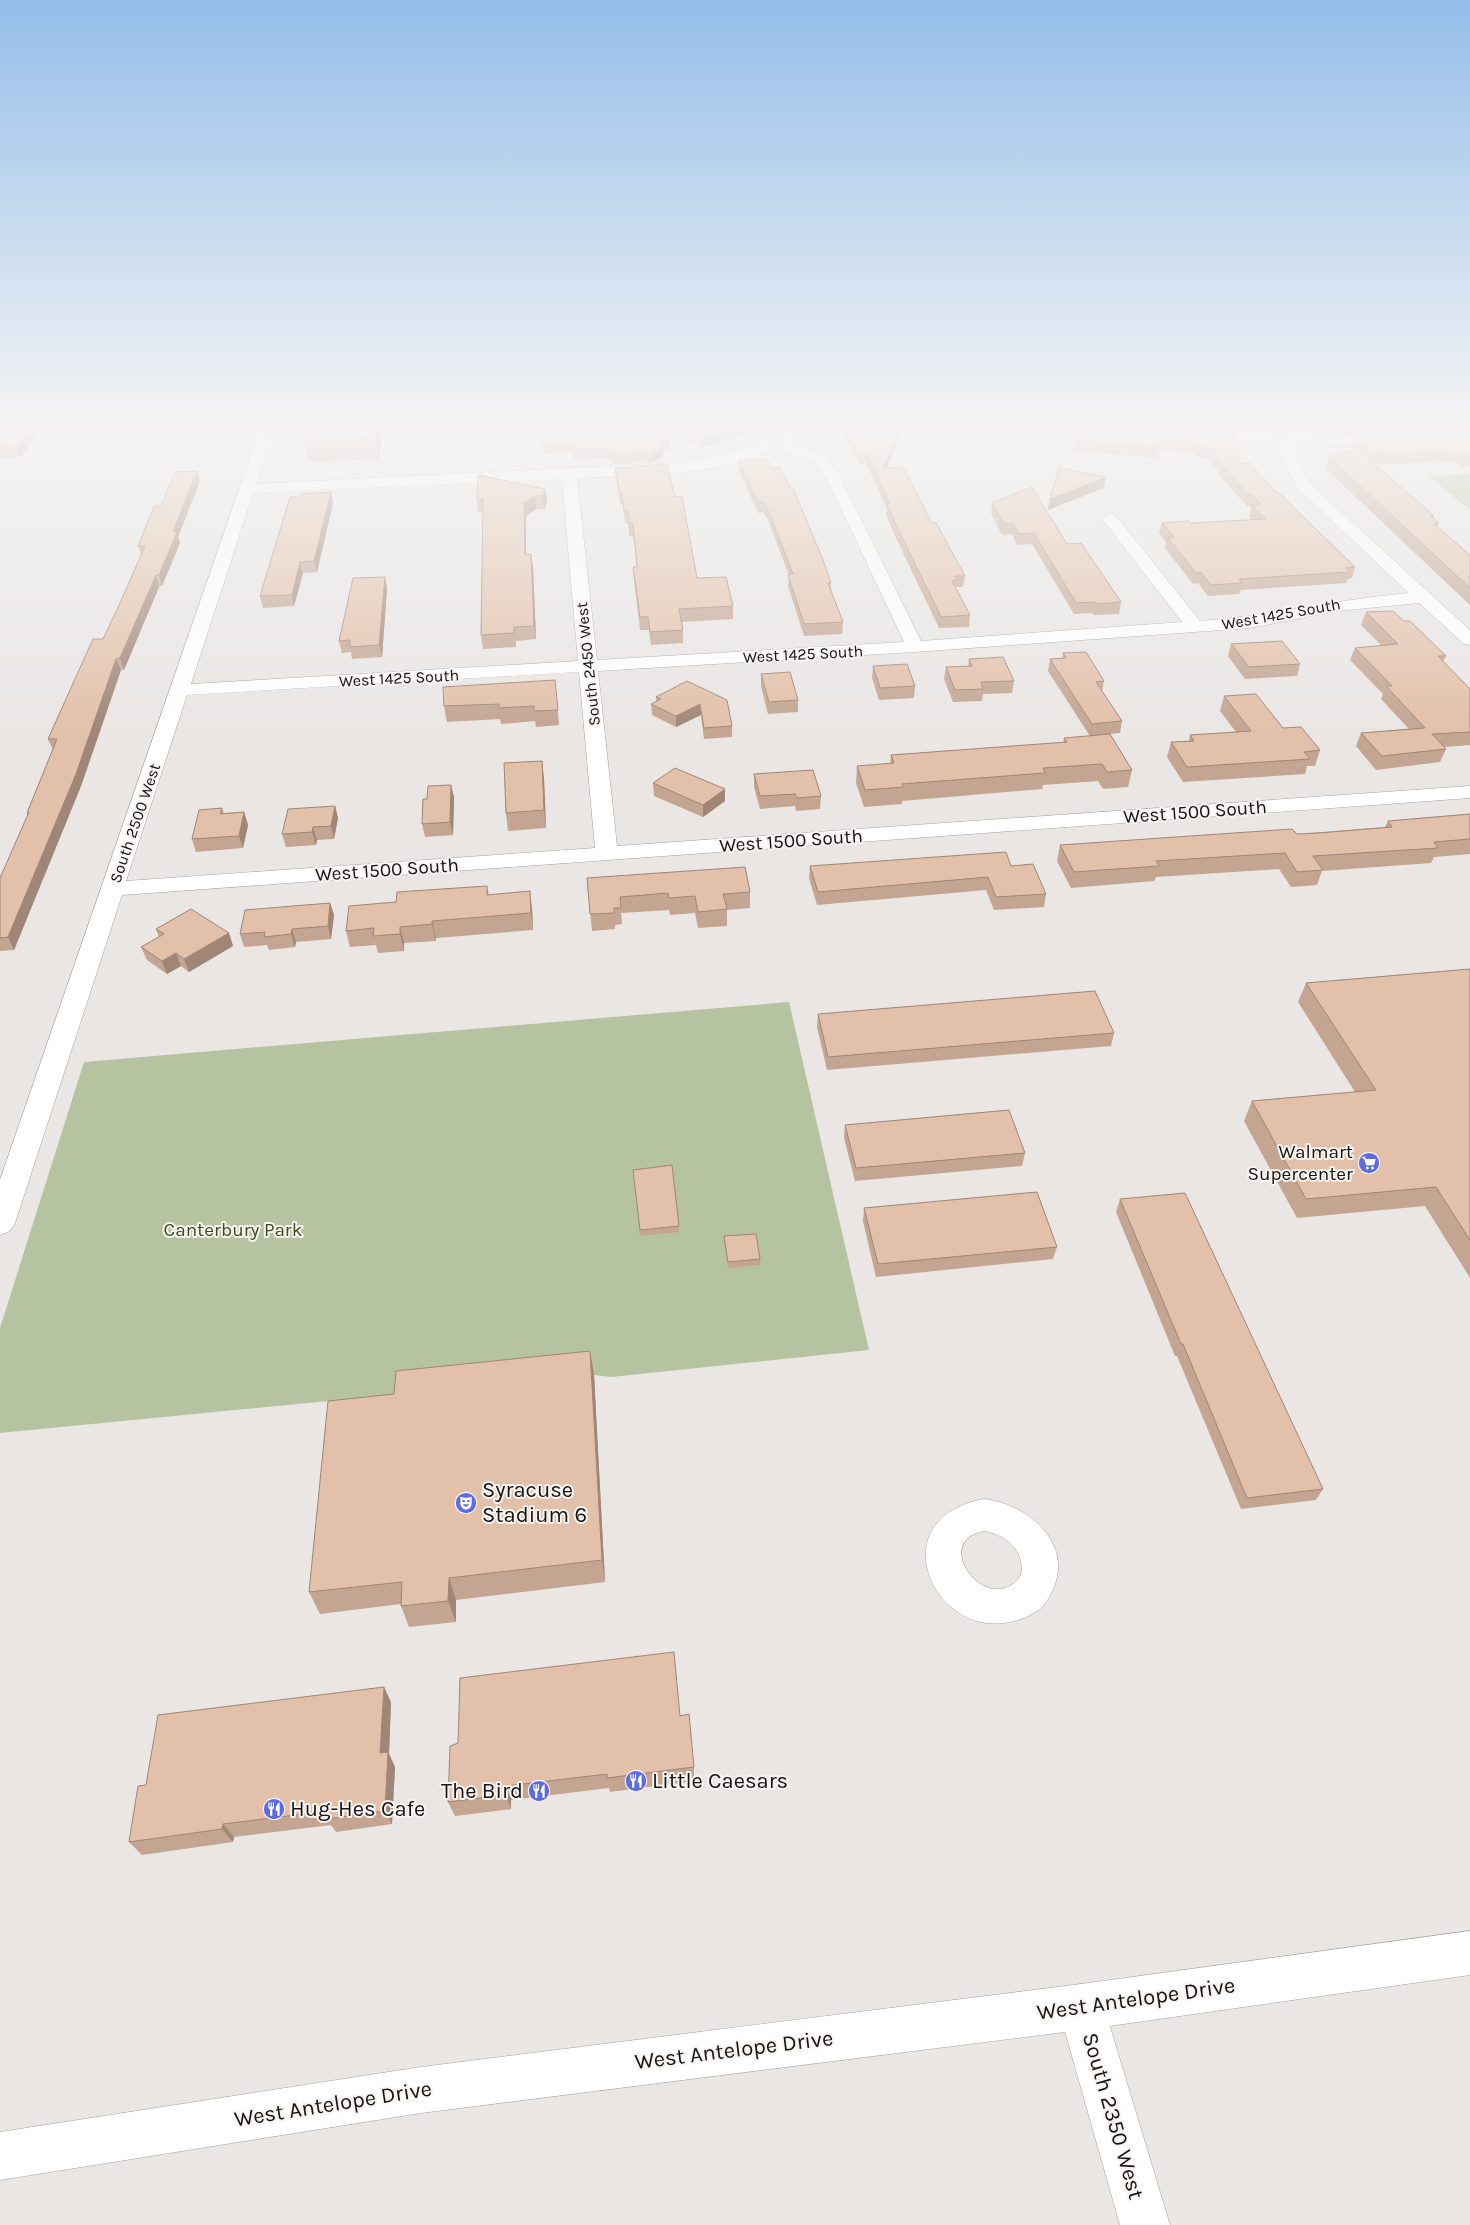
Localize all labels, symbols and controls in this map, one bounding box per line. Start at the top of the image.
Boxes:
street label: West 1425 South [1220,594,1342,634]
street label: South 2450 West [572,601,604,727]
street label: West 1425 South [742,641,864,667]
street label: West 1425 South [338,665,460,691]
street label: South 2500 West [106,761,164,885]
street label: West 1500 South [1122,796,1268,828]
street label: West 1500 South [718,825,864,857]
street label: West 1500 South [314,854,460,886]
place label: Walmart Supercenter [1247,1141,1353,1185]
supermarket icon: Walmart Supercenter [1357,1151,1381,1175]
park label: Canterbury Park [164,1219,303,1241]
place label: Syracuse Stadium 6 [482,1477,587,1528]
theatre icon: Syracuse Stadium 6 [454,1491,478,1515]
place label: Little Caesars [652,1768,788,1794]
restaurant icon: Little Caesars [624,1769,648,1793]
place label: The Bird [441,1778,523,1804]
restaurant icon: The Bird [527,1779,551,1803]
place label: Hug-Hes Cafe [290,1796,425,1822]
restaurant icon: Hug-Hes Cafe [262,1797,286,1821]
street label: West Antelope Drive [1035,1972,1237,2026]
street label: West Antelope Drive [633,2025,835,2075]
street label: South 2350 West [1077,2030,1149,2202]
street label: West Antelope Drive [232,2076,434,2132]

